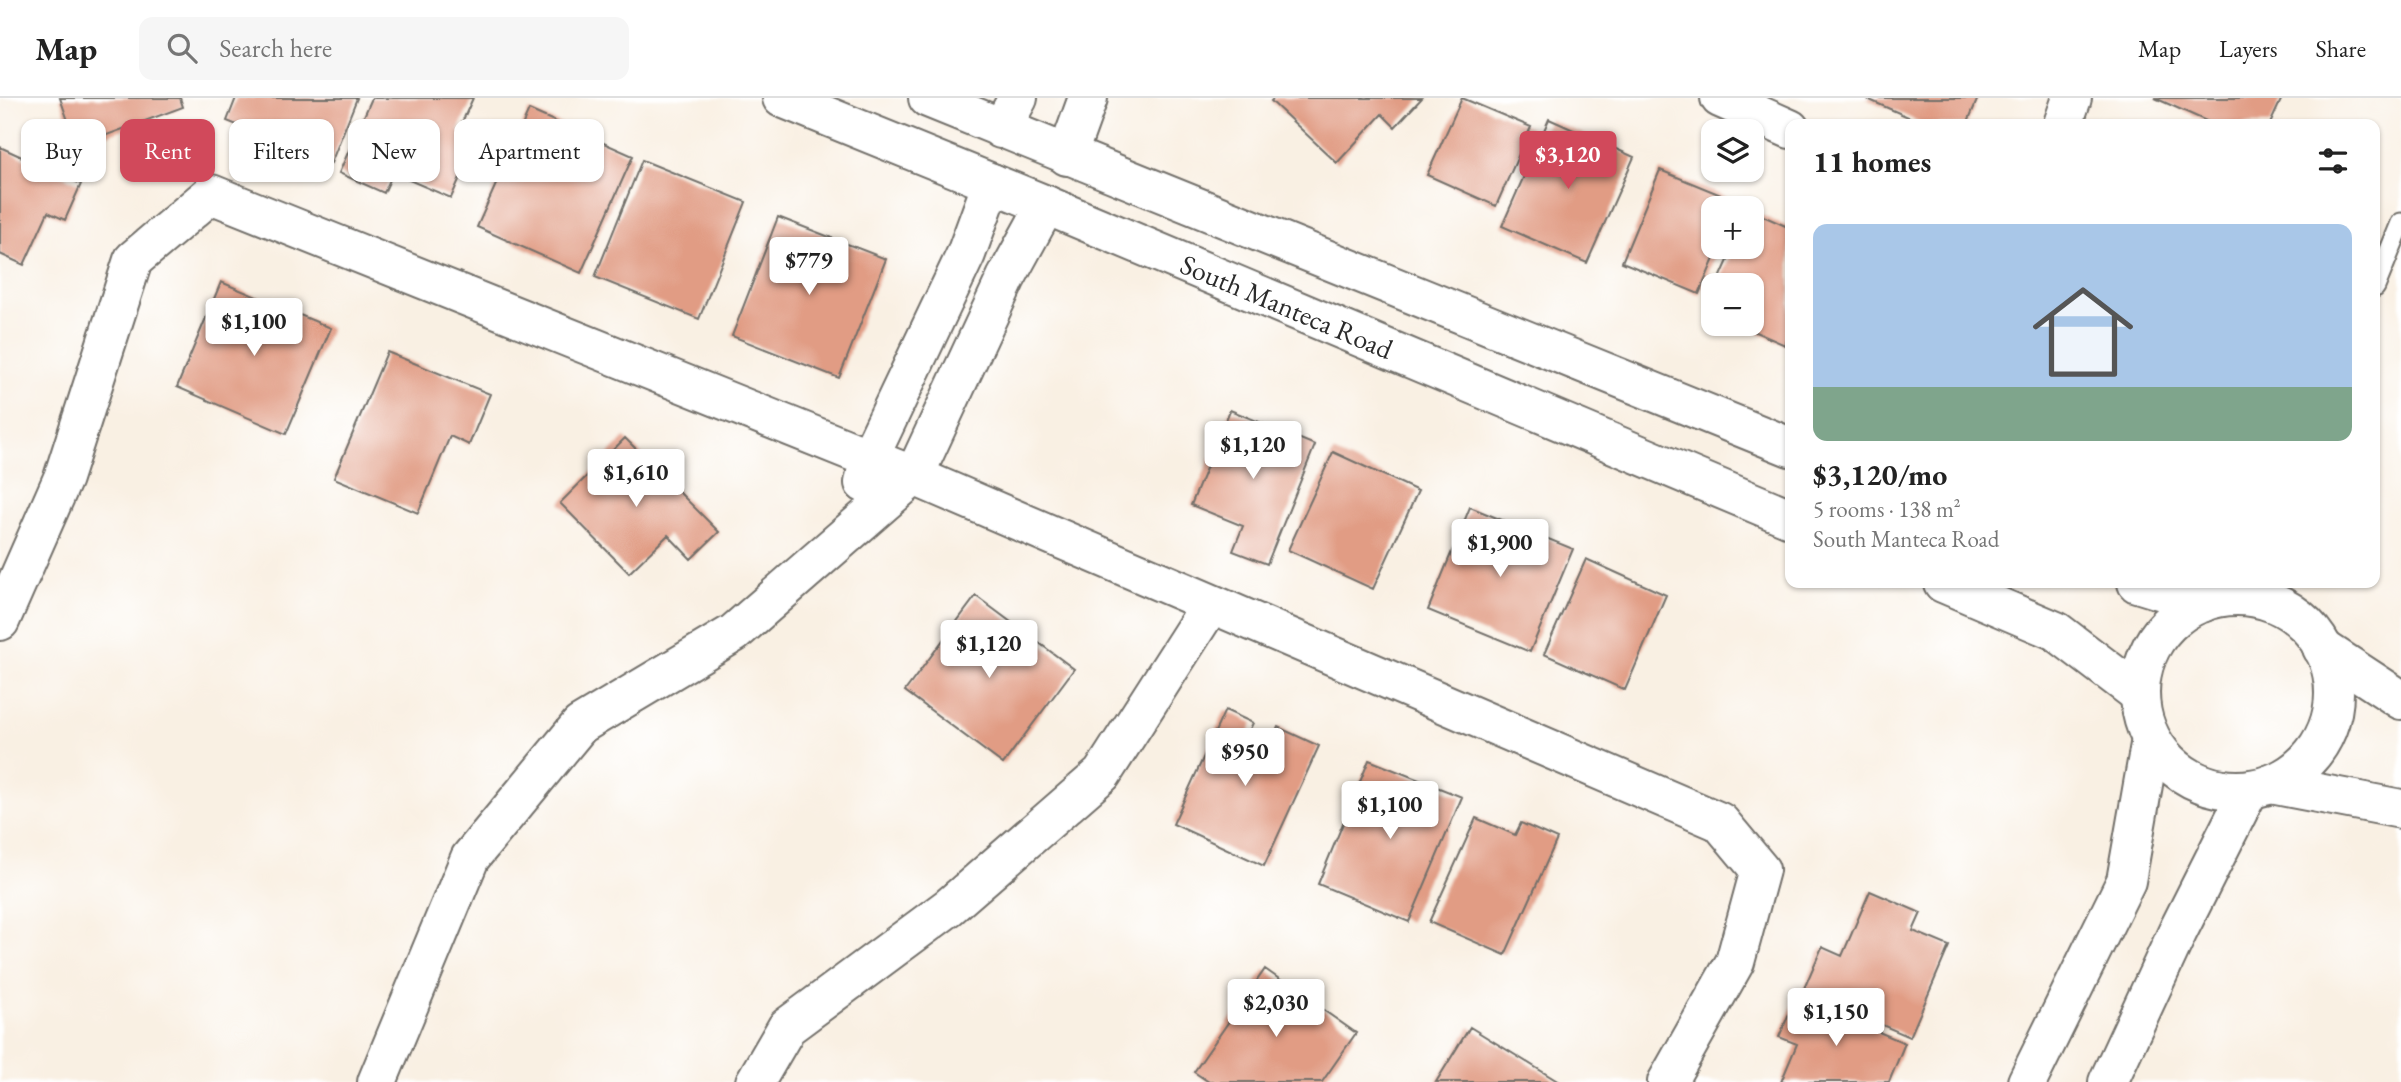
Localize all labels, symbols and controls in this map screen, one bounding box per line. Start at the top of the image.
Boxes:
search box [139,17,629,80]
text: Map [35,27,97,70]
icon: search [163,29,201,67]
text: Search here [219,31,332,65]
text: Map [2138,33,2181,64]
text: Layers [2219,33,2278,64]
text: Share [2316,33,2366,64]
chip: Buy [21,119,106,182]
chip: Rent [120,119,215,182]
chip: Filters [229,119,334,182]
chip: New [348,119,440,182]
chip: Apartment [454,119,604,182]
map controls [1701,119,1764,336]
button: layers [1701,119,1764,182]
pin: $3,120 [1511,132,1625,191]
text: $3,120 [1536,139,1600,169]
text: 11 homes [1813,142,1931,181]
icon: filters [2314,142,2352,180]
button: + [1701,196,1764,259]
pin: $779 [768,238,850,297]
text: $779 [785,245,833,275]
street label: South Manteca Road [1175,246,1399,367]
icon: home [2020,269,2146,395]
button: − [1701,273,1764,336]
pin: $1,100 [197,299,311,358]
text: $1,100 [222,306,286,336]
pin: $1,120 [1196,422,1310,481]
text: $1,120 [1221,429,1285,459]
pin: $1,610 [579,450,693,509]
text: $3,120/mo [1813,455,1947,494]
text: $1,610 [604,457,668,487]
text: 5 rooms · 138 m² [1813,494,1961,524]
pin: $1,900 [1443,519,1557,579]
text: South Manteca Road [1813,524,1999,554]
text: $1,900 [1468,527,1532,557]
pin: $1,120 [932,620,1046,680]
text: $1,120 [957,628,1021,658]
pin: $950 [1204,728,1286,788]
text: $950 [1221,736,1269,766]
pin: $1,100 [1333,782,1447,841]
text: $1,100 [1358,789,1422,819]
pin: $2,030 [1219,979,1333,1039]
text: $2,030 [1244,987,1308,1017]
pin: $1,150 [1779,988,1893,1048]
text: $1,150 [1804,996,1868,1026]

